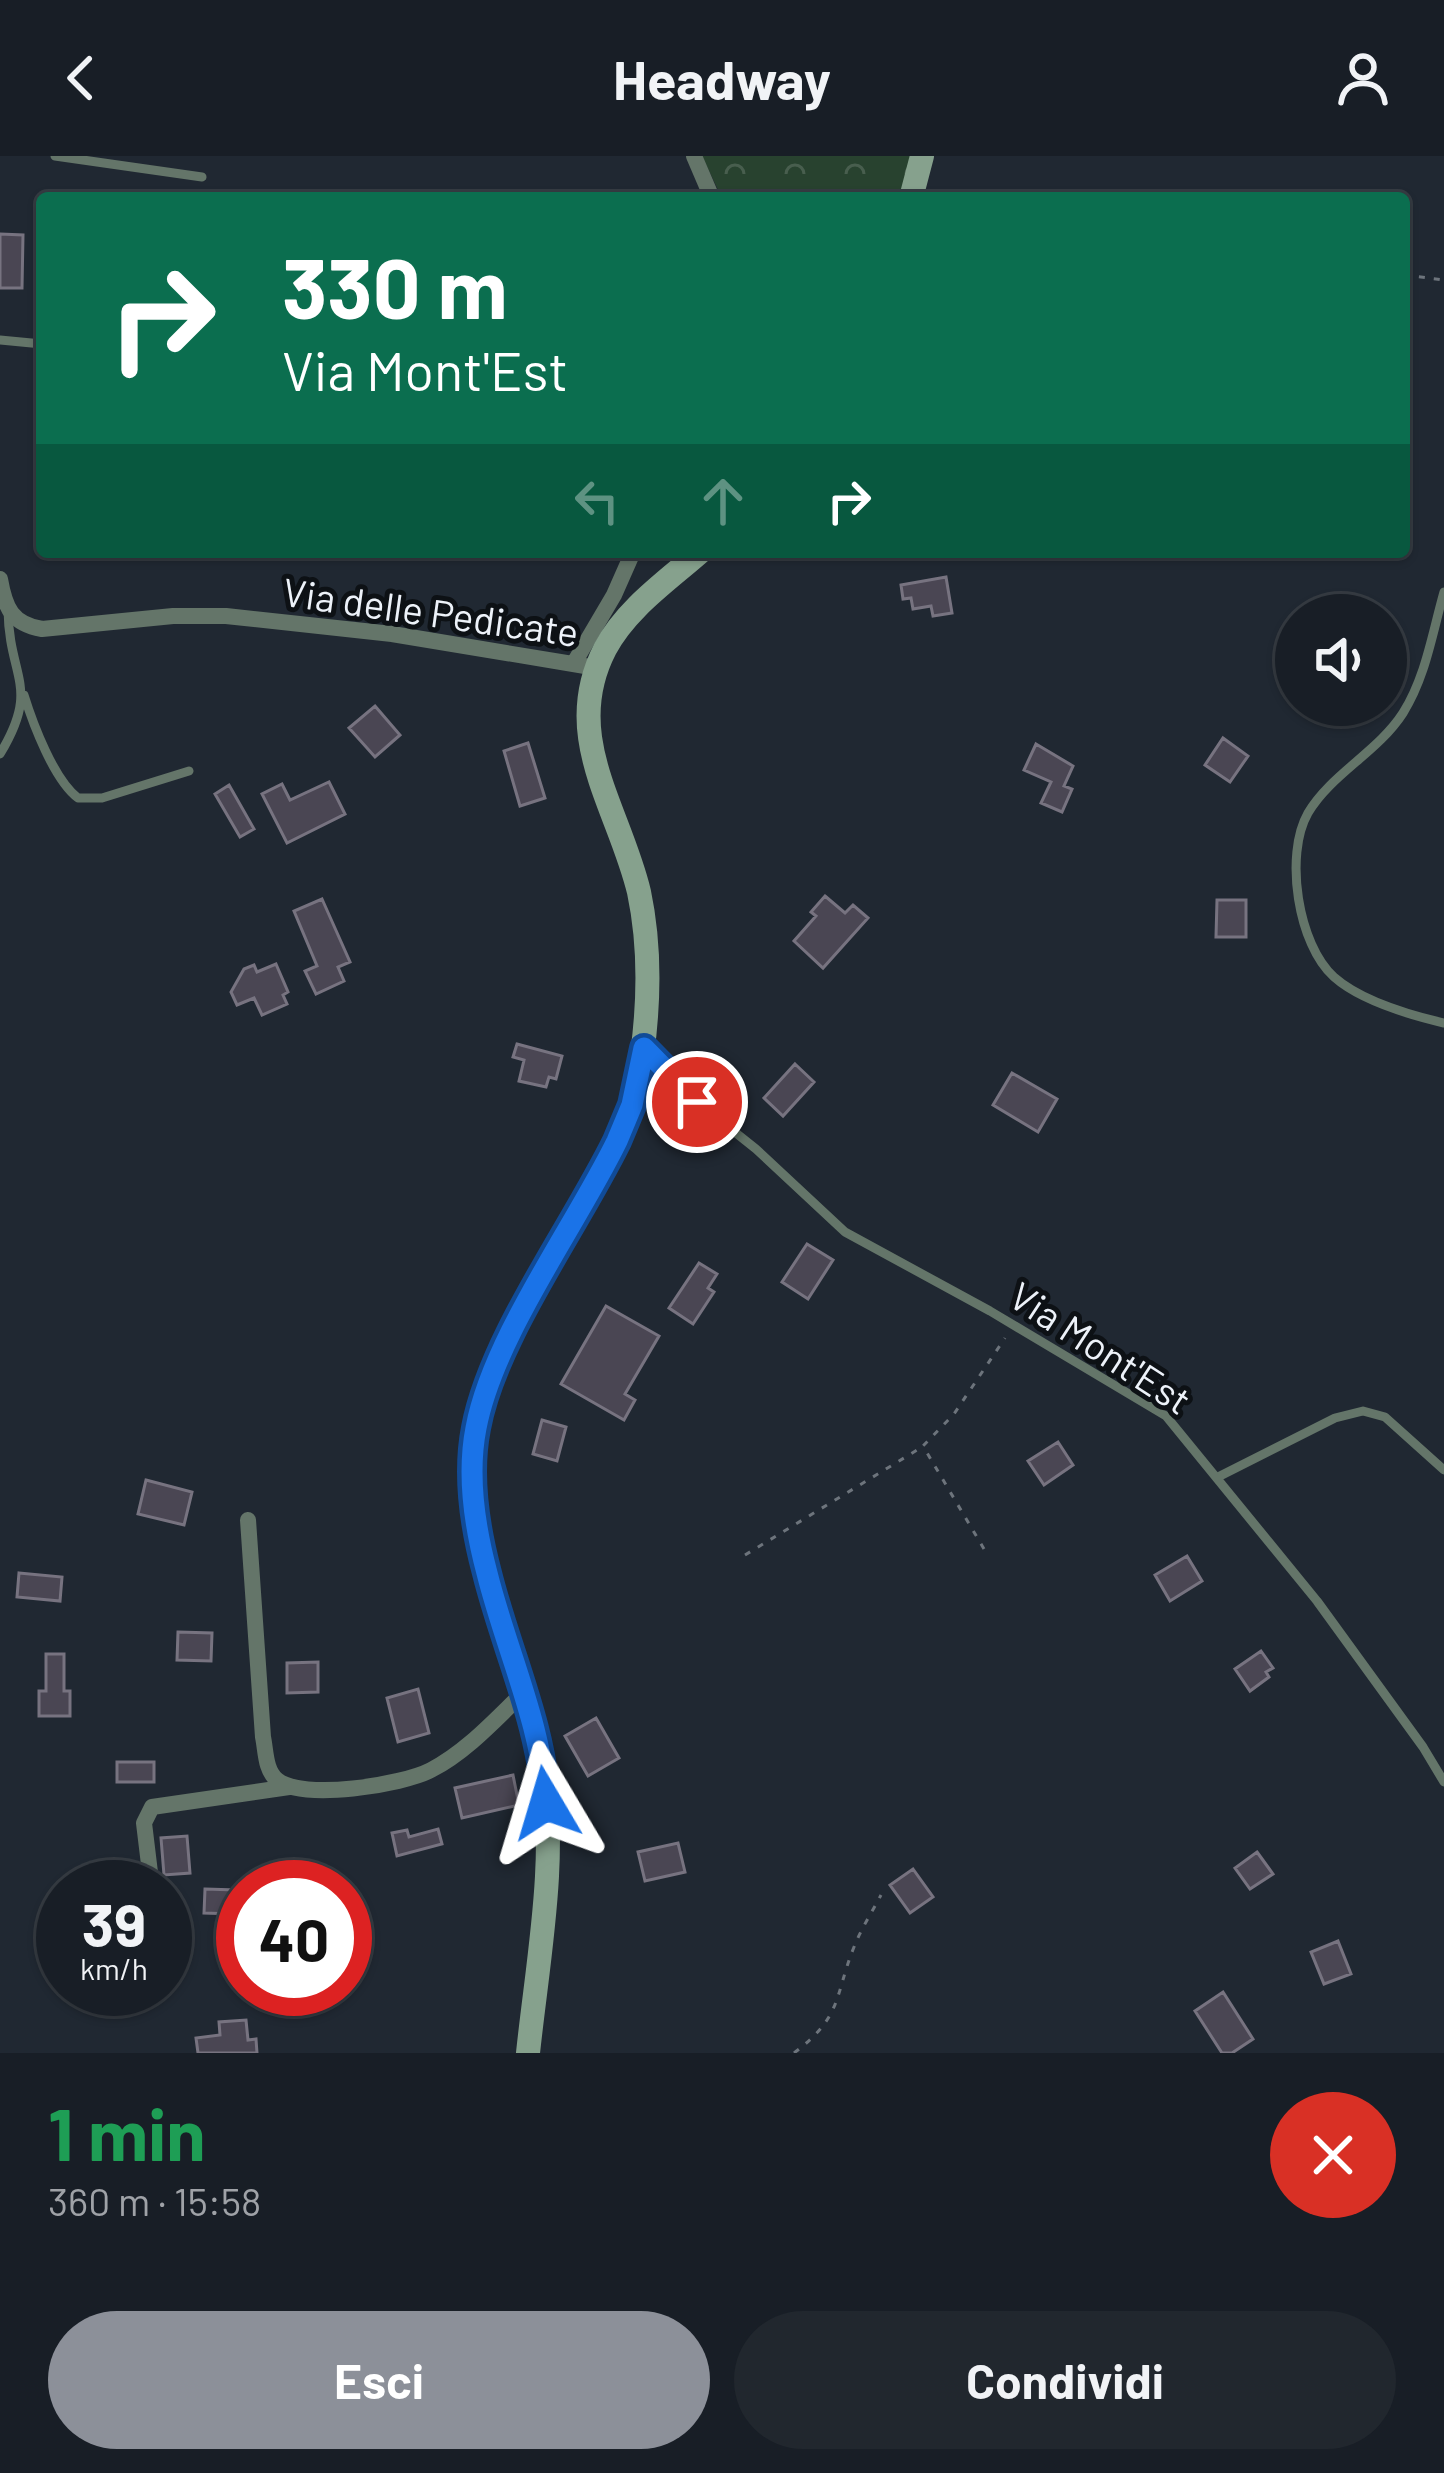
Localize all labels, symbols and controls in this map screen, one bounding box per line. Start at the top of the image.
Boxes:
icon: back [48,45,114,111]
icon: person [1330,45,1396,111]
text: Headway [613,46,831,111]
text: 330 m [282,235,508,336]
icon: right [84,240,240,396]
text: Via Mont'Est [282,337,568,402]
icon: left [564,468,630,534]
icon: ahead [690,468,756,534]
icon: right [816,468,882,534]
street label: Via delle Pedicate [280,567,582,655]
map controls [1275,594,1407,726]
button: sound [1275,594,1407,726]
pin [646,1051,748,1153]
icon: arrive [664,1069,730,1135]
street label: Via Mont'Est [1002,1271,1200,1423]
position arrow [483,1740,609,1866]
speed limit sign: 40 [216,1860,372,2016]
text: 39 [82,1887,146,1959]
text: km/h [80,1950,148,1986]
text: 1 min [48,2089,206,2175]
button: close [1270,2092,1396,2218]
text: 360 m · 15:58 [48,2177,261,2224]
button: Esci [48,2311,710,2449]
button: Condividi [734,2311,1396,2449]

